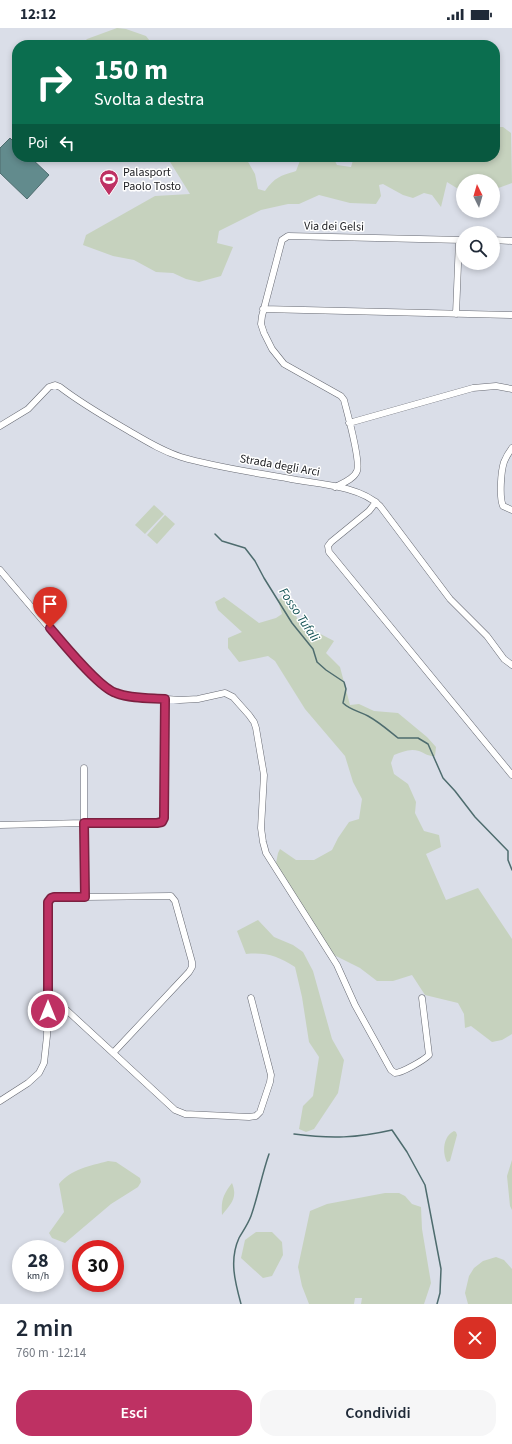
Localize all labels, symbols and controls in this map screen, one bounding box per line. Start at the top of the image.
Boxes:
text: 12:12 [20,4,56,25]
text: 150 m [94,50,168,90]
icon: right [28,56,80,108]
text: Svolta a destra [94,87,204,112]
icon: left [56,132,78,154]
text: Poi [28,133,48,154]
place label: Palasport Paolo Tosto [123,164,181,195]
sports icon: Palasport Paolo Tosto [98,168,120,196]
north arrow [456,174,500,218]
map controls [456,174,500,270]
street label: Via dei Gelsi [304,217,364,236]
button: search [456,226,500,270]
street label: Strada degli Arci [238,450,321,481]
water label: Fosso Tufali [275,584,324,646]
pin [33,587,67,628]
icon: arrive [39,593,61,615]
position arrow [27,990,69,1032]
speed limit sign: 30 [72,1240,124,1292]
text: 28 [27,1247,49,1275]
text: km/h [27,1269,49,1283]
text: 2 min [16,1311,73,1346]
button: close [454,1317,496,1359]
text: 760 m · 12:14 [16,1344,86,1362]
button: Esci [16,1390,252,1436]
button: Condividi [260,1390,496,1436]

